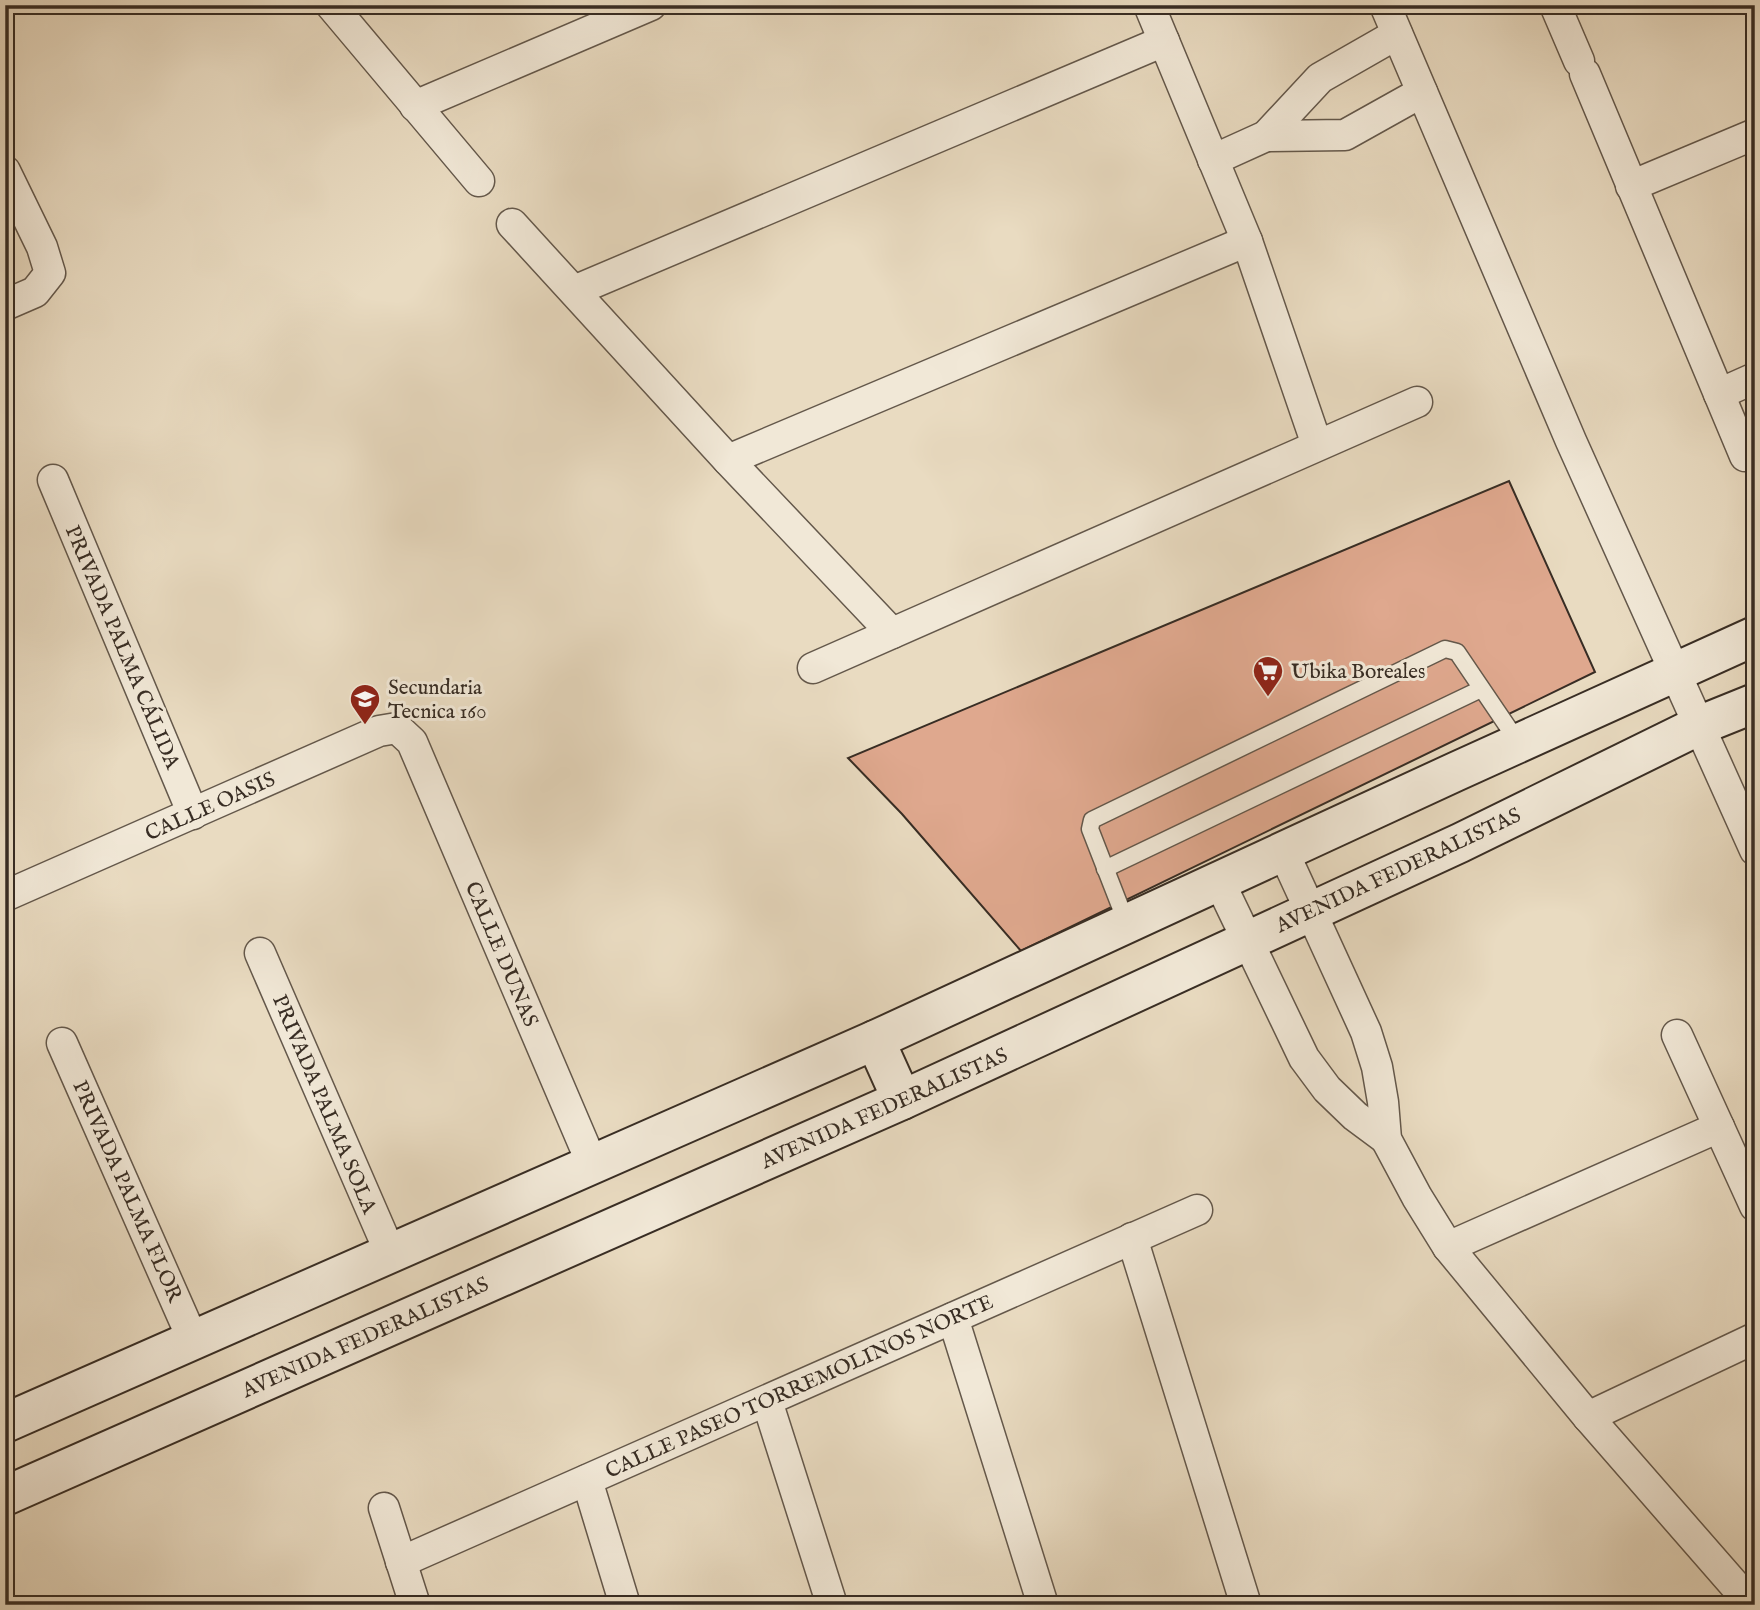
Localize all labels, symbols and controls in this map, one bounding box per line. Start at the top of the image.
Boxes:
street label: PRIVADA PALMA CÁLIDA [58,521,186,774]
supermarket icon: Ubika Boreales [1251,654,1285,698]
place label: Ubika Boreales [1291,659,1425,686]
place label: Secundaria Tecnica 160 [388,675,487,726]
school or university icon: Secundaria Tecnica 160 [348,682,382,726]
street label: CALLE OASIS [141,767,280,848]
street label: AVENIDA FEDERALISTAS [1271,803,1526,941]
street label: CALLE DUNAS [458,878,543,1031]
street label: PRIVADA PALMA SOLA [265,991,382,1219]
street label: AVENIDA FEDERALISTAS [756,1043,1012,1177]
street label: PRIVADA PALMA FLOR [66,1077,188,1308]
street label: AVENIDA FEDERALISTAS [237,1272,493,1406]
street label: CALLE PASEO TORREMOLINOS NORTE [601,1289,998,1485]

